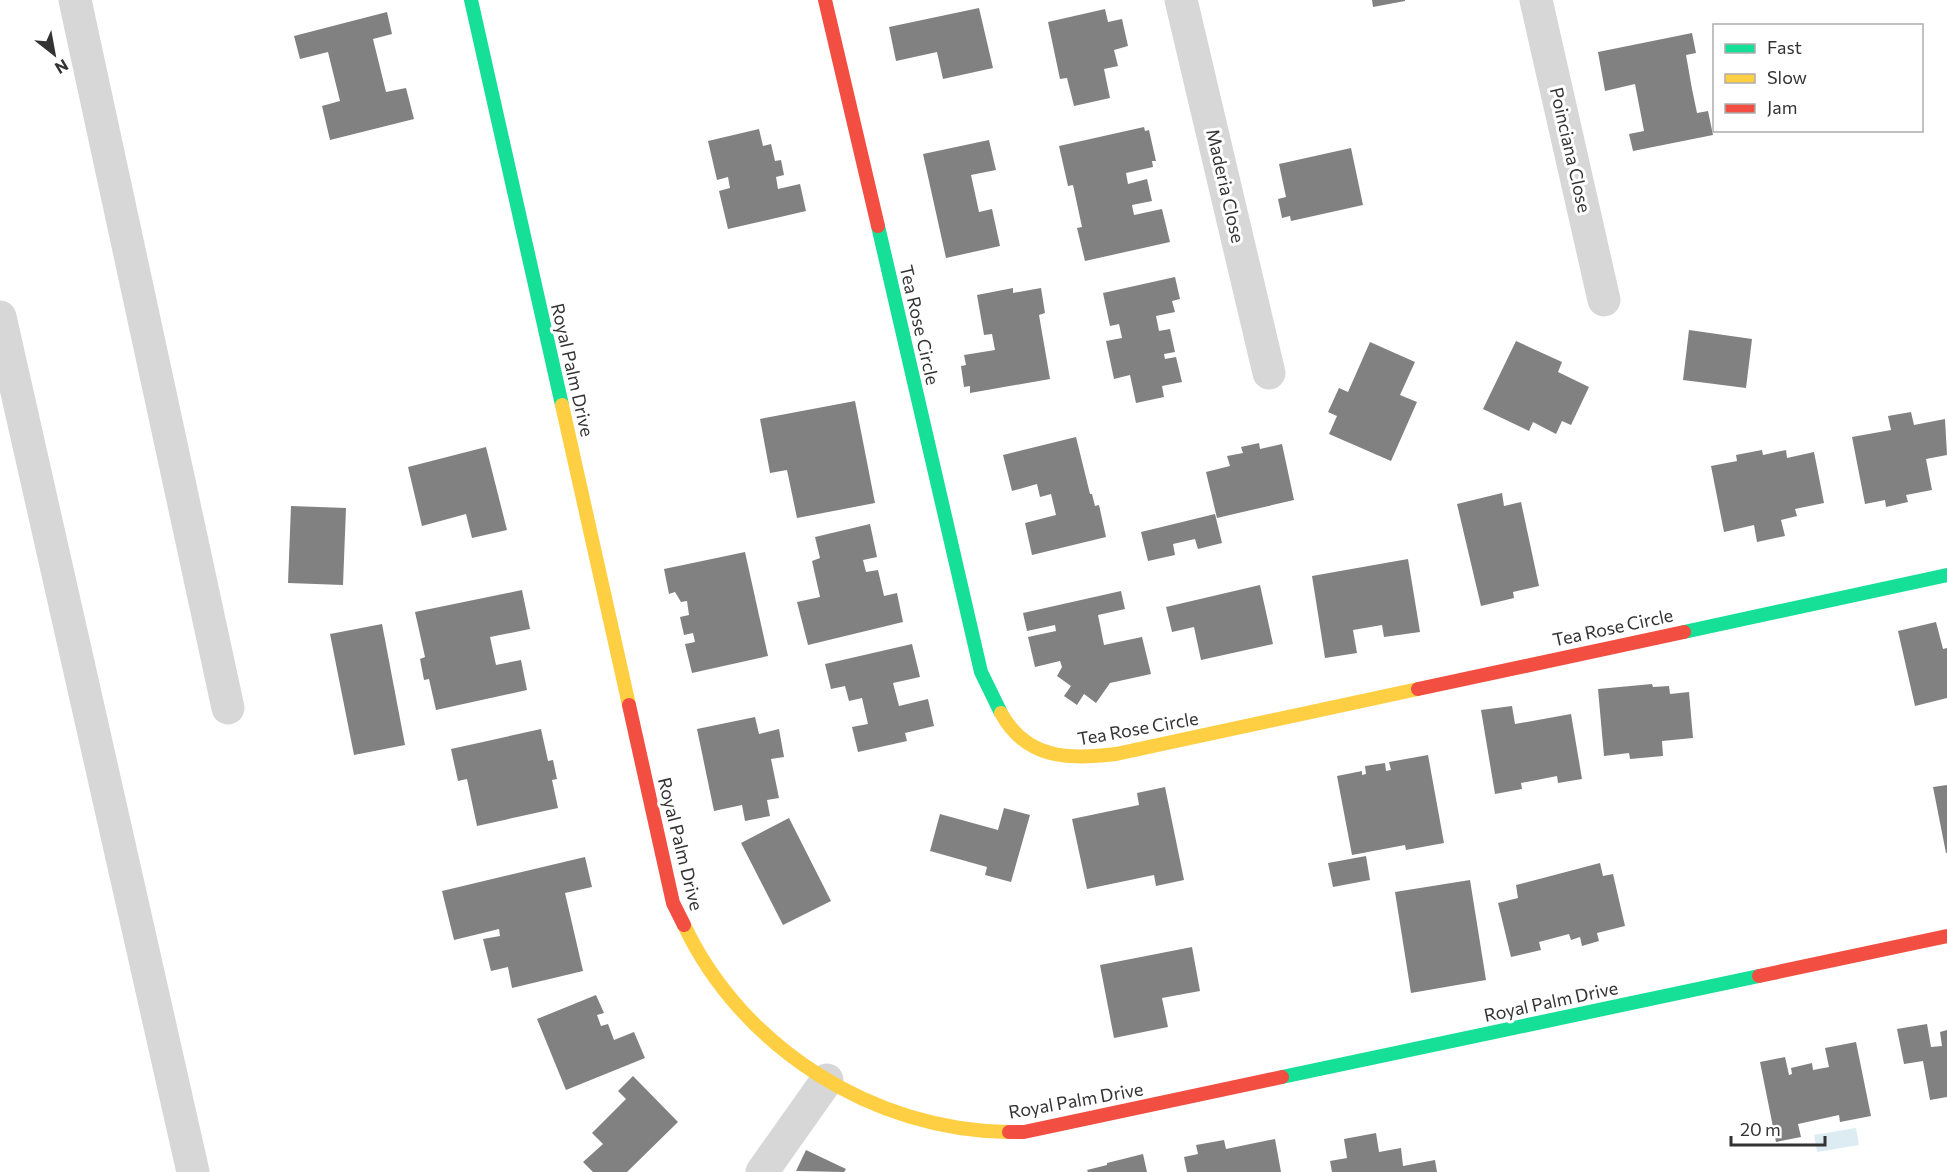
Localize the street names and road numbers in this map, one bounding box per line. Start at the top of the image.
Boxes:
street label: Poinciana Close [1546,85,1596,215]
street label: Maderia Close [1202,127,1250,245]
street label: Tea Rose Circle [895,263,944,387]
street label: Royal Palm Drive [547,301,599,439]
street label: Tea Rose Circle [1551,604,1675,651]
street label: Tea Rose Circle [1076,707,1200,749]
street label: Royal Palm Drive [654,775,708,913]
street label: Royal Palm Drive [1482,976,1620,1026]
street label: Royal Palm Drive [1007,1077,1145,1123]

